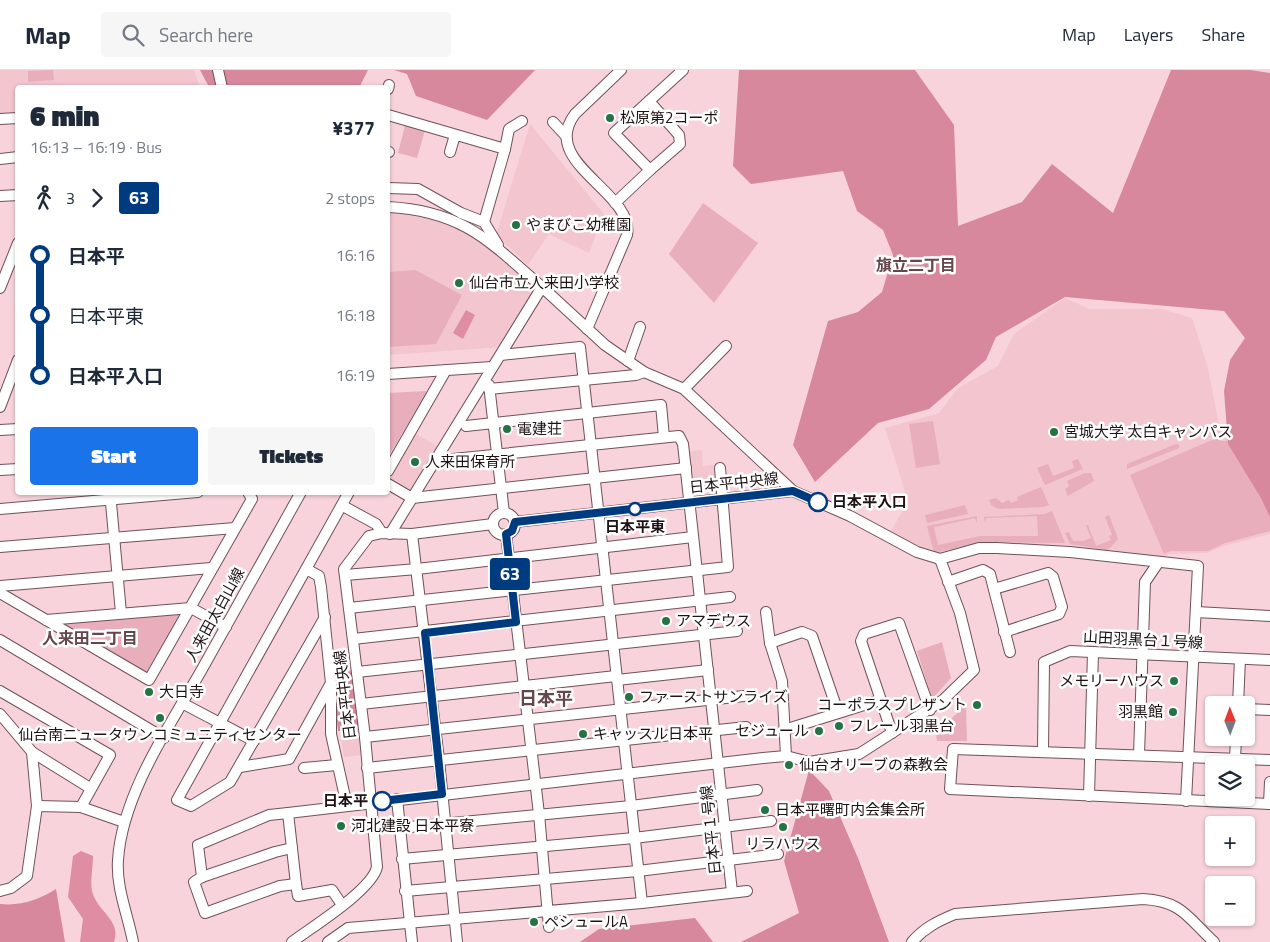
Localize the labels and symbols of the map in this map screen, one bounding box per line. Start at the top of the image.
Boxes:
place label: 松原第2コーポ [620,106,718,129]
marker: 松原第2コーポ [604,112,616,124]
place label: やまびこ幼稚園 [526,213,631,236]
marker: やまびこ幼稚園 [510,219,522,231]
district label: 旗立二丁目 [876,253,956,277]
place label: 仙台市立人来田小学校 [469,271,619,294]
marker: 仙台市立人来田小学校 [453,277,465,289]
place label: 電建荘 [517,417,562,440]
place label: 宮城大学 太白キャンパス [1064,420,1232,443]
marker: 電建荘 [501,423,513,435]
marker: 宮城大学 太白キャンパス [1048,426,1060,438]
place label: 人来田保育所 [425,450,515,473]
marker: 人来田保育所 [409,456,421,468]
street label: 日本平中央線 [688,466,780,499]
place label: 日本平入口 [832,490,907,513]
marker: 日本平入口 [808,492,828,512]
marker: 日本平東 [628,502,642,516]
place label: 日本平東 [605,515,665,538]
line badge: 63 [488,558,532,590]
street label: 人来田太白山線 [179,563,250,666]
place label: アマデウス [676,609,751,632]
marker: アマデウス [660,615,672,627]
street label: 山田羽黒台１号線 [1082,625,1204,654]
district label: 人来田二丁目 [42,626,138,650]
street label: 日本平中央線 [328,649,361,741]
place label: メモリーハウス [1059,669,1164,692]
marker: メモリーハウス [1168,675,1180,687]
place label: 大日寺 [159,680,204,703]
district label: 日本平 [519,685,573,712]
place label: ファーストサンライズ [639,685,788,708]
marker: 大日寺 [143,686,155,698]
marker: ファーストサンライズ [623,691,635,703]
place label: コーポラスプレザント [817,693,967,716]
north arrow [1205,696,1255,746]
marker: コーポラスプレザント [971,699,983,711]
place label: 羽黒館 [1118,700,1163,723]
marker: 羽黒館 [1167,706,1179,718]
marker: 仙台南ニュータウンコミュニティセンター [154,712,166,724]
place label: フレール羽黒台 [849,714,954,737]
place label: セジュール [735,719,809,742]
marker: フレール羽黒台 [833,720,845,732]
place label: キャッスル日本平 [593,722,713,745]
place label: 仙台南ニュータウンコミュニティセンター [18,723,302,746]
marker: セジュール [813,725,825,737]
marker: キャッスル日本平 [577,728,589,740]
place label: 仙台オリーブの森教会 [799,753,948,776]
marker: 仙台オリーブの森教会 [783,759,795,771]
street label: 日本平１号線 [694,784,727,876]
place label: 日本平 [323,789,368,812]
marker: 日本平 [372,791,392,811]
place label: 日本平曙町内会集会所 [775,798,925,821]
marker: 日本平曙町内会集会所 [759,804,771,816]
place label: 河北建設 日本平寮 [351,814,474,837]
marker: 河北建設 日本平寮 [335,820,347,832]
marker: リラハウス [777,821,789,833]
place label: リラハウス [746,832,820,855]
place label: ペシュールA [544,910,628,933]
marker: ペシュールA [528,916,540,928]

